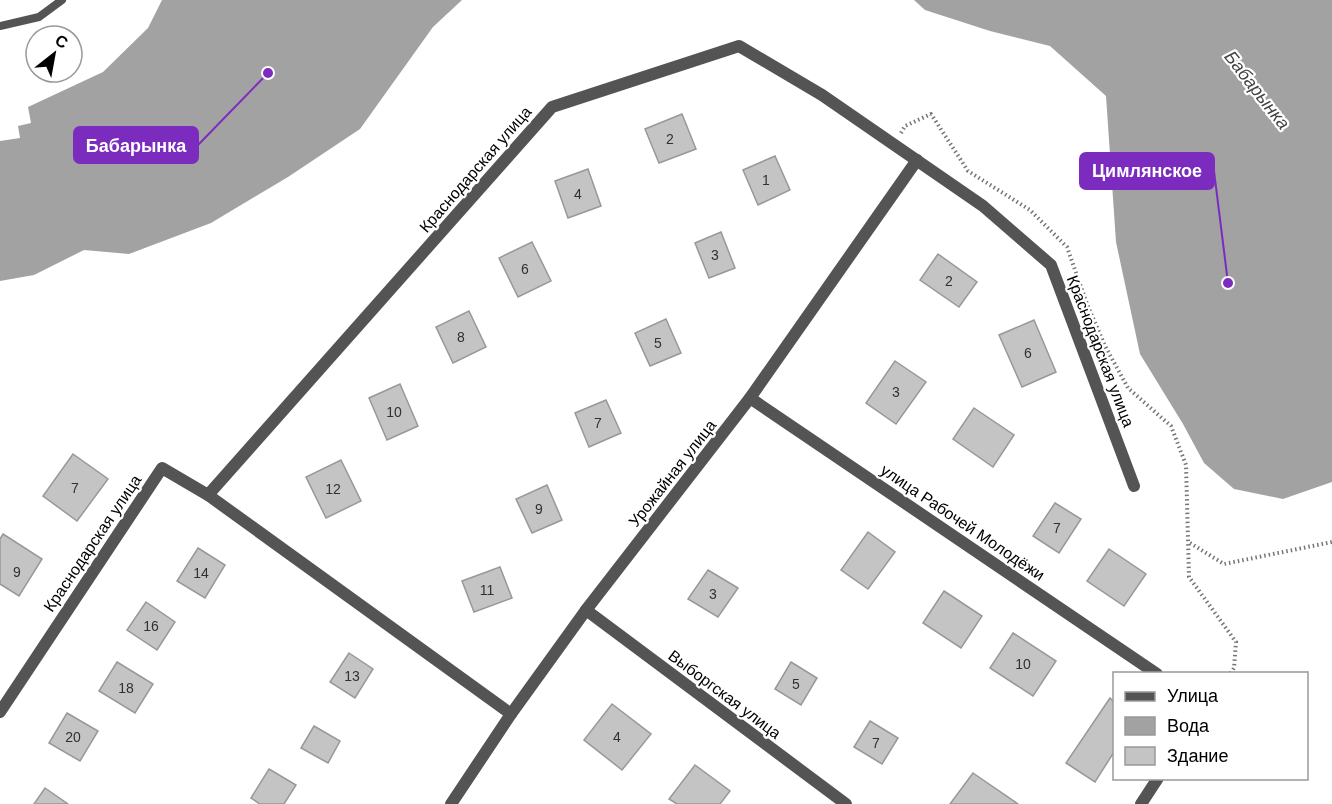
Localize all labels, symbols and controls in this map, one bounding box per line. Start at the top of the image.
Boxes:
north arrow [24,24,84,84]
text: С [52,31,71,52]
water label: Бабарынка [1220,47,1294,133]
street label: Краснодарская улица [416,103,535,236]
callout: Бабарынка [74,127,198,163]
house number: 2 [666,131,674,147]
text: Бабарынка [86,136,187,156]
callout: Цимлянское [1080,153,1214,189]
text: Цимлянское [1092,161,1202,181]
house number: 1 [762,172,770,188]
house number: 4 [574,186,582,202]
house number: 3 [711,247,719,263]
house number: 6 [521,261,529,277]
house number: 2 [945,273,953,289]
street label: Краснодарская улица [1064,273,1137,429]
house number: 8 [457,329,465,345]
house number: 5 [654,335,662,351]
house number: 6 [1024,345,1032,361]
house number: 3 [892,384,900,400]
house number: 10 [386,404,402,420]
house number: 7 [594,415,602,431]
street label: Урожайная улица [626,417,719,530]
street label: улица Рабочей Молодёжи [878,461,1048,584]
street label: Краснодарская улица [40,472,145,615]
house number: 7 [71,480,79,496]
house number: 12 [325,481,341,497]
house number: 9 [535,501,543,517]
house number: 7 [1053,520,1061,536]
house number: 9 [13,564,21,580]
house number: 14 [193,565,209,581]
house number: 11 [480,582,494,598]
house number: 3 [709,586,717,602]
house number: 16 [143,618,159,634]
street label: Выборгская улица [665,647,784,742]
house number: 10 [1015,656,1031,672]
house number: 13 [344,668,360,684]
legend [1113,672,1308,780]
house number: 5 [792,676,800,692]
house number: 18 [118,680,134,696]
text: Улица [1167,686,1219,706]
text: Вода [1167,716,1210,736]
house number: 20 [65,729,81,745]
house number: 4 [613,729,621,745]
house number: 7 [872,735,880,751]
text: Здание [1167,746,1228,766]

